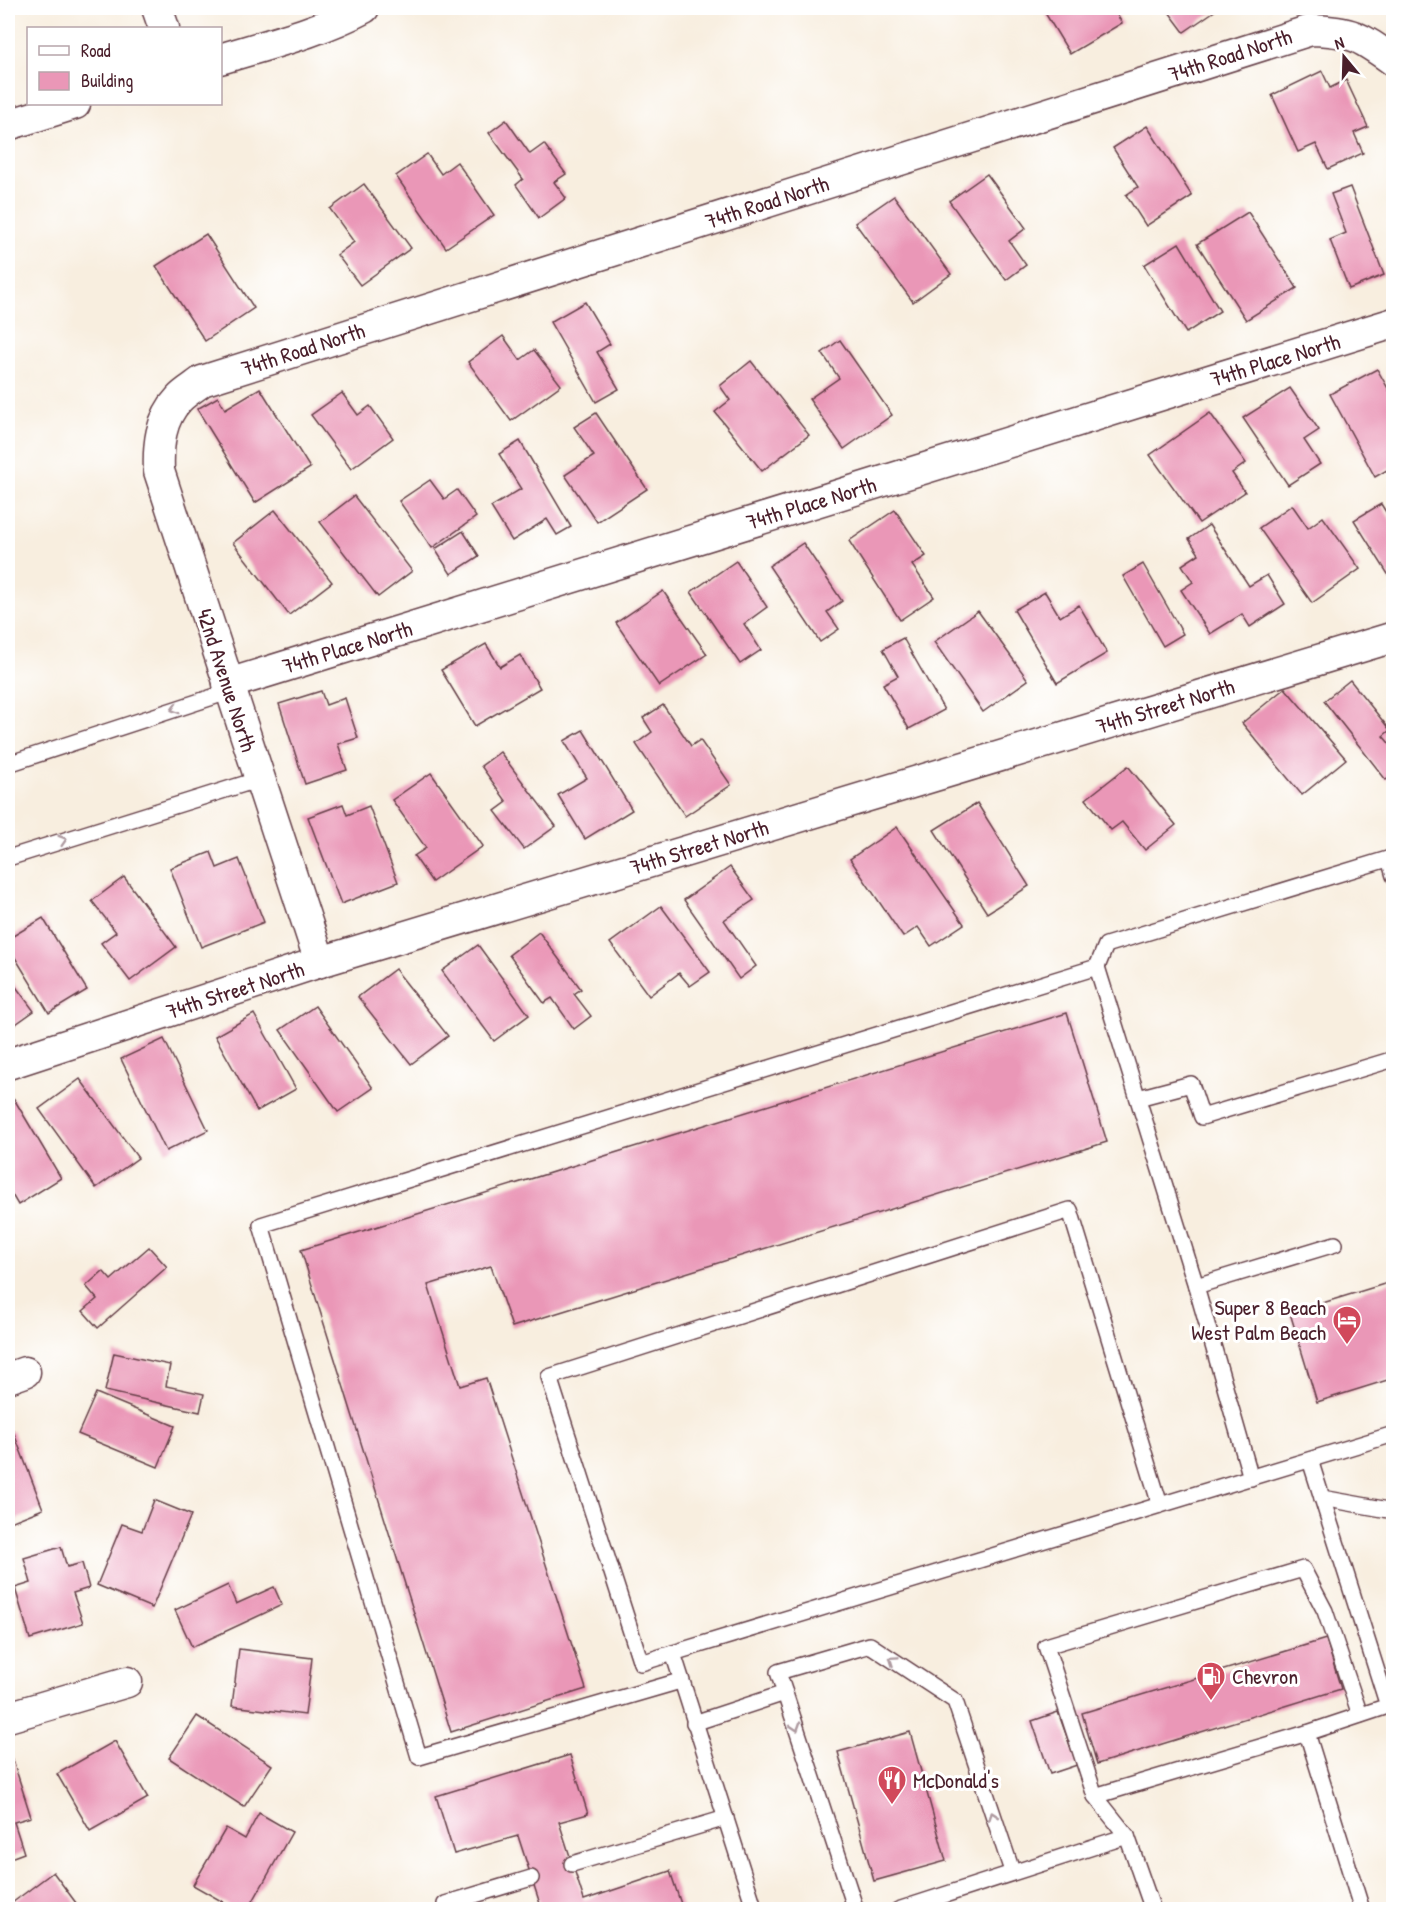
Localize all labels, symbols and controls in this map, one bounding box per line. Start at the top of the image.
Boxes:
street label: 74th Road North [1165,21,1295,89]
legend [27,27,222,105]
north arrow [1314,27,1374,87]
text: N [1332,31,1347,55]
text: Road [81,38,111,63]
text: Building [81,68,133,93]
street label: 74th Road North [702,168,832,236]
street label: 74th Road North [238,315,368,383]
street label: 74th Place North [1206,326,1344,394]
street label: 74th Place North [742,469,880,537]
street label: 42nd Avenue North [190,605,264,755]
street label: 74th Place North [278,613,416,681]
street label: 74th Street North [1092,671,1238,741]
one-way arrow [170,702,181,715]
street label: 74th Street North [626,812,772,882]
one-way arrow [57,835,68,847]
street label: 74th Street North [162,954,308,1026]
place label: Super 8 Beach West Palm Beach [1191,1292,1326,1347]
hotel icon: Super 8 Beach West Palm Beach [1331,1304,1363,1346]
one-way arrow [889,1656,900,1667]
fuel station icon: Chevron [1195,1660,1227,1702]
place label: Chevron [1232,1661,1298,1691]
one-way arrow [789,1722,802,1732]
restaurant icon: McDonald's [876,1764,908,1806]
place label: McDonald's [913,1765,999,1795]
one-way arrow [988,1811,1001,1822]

